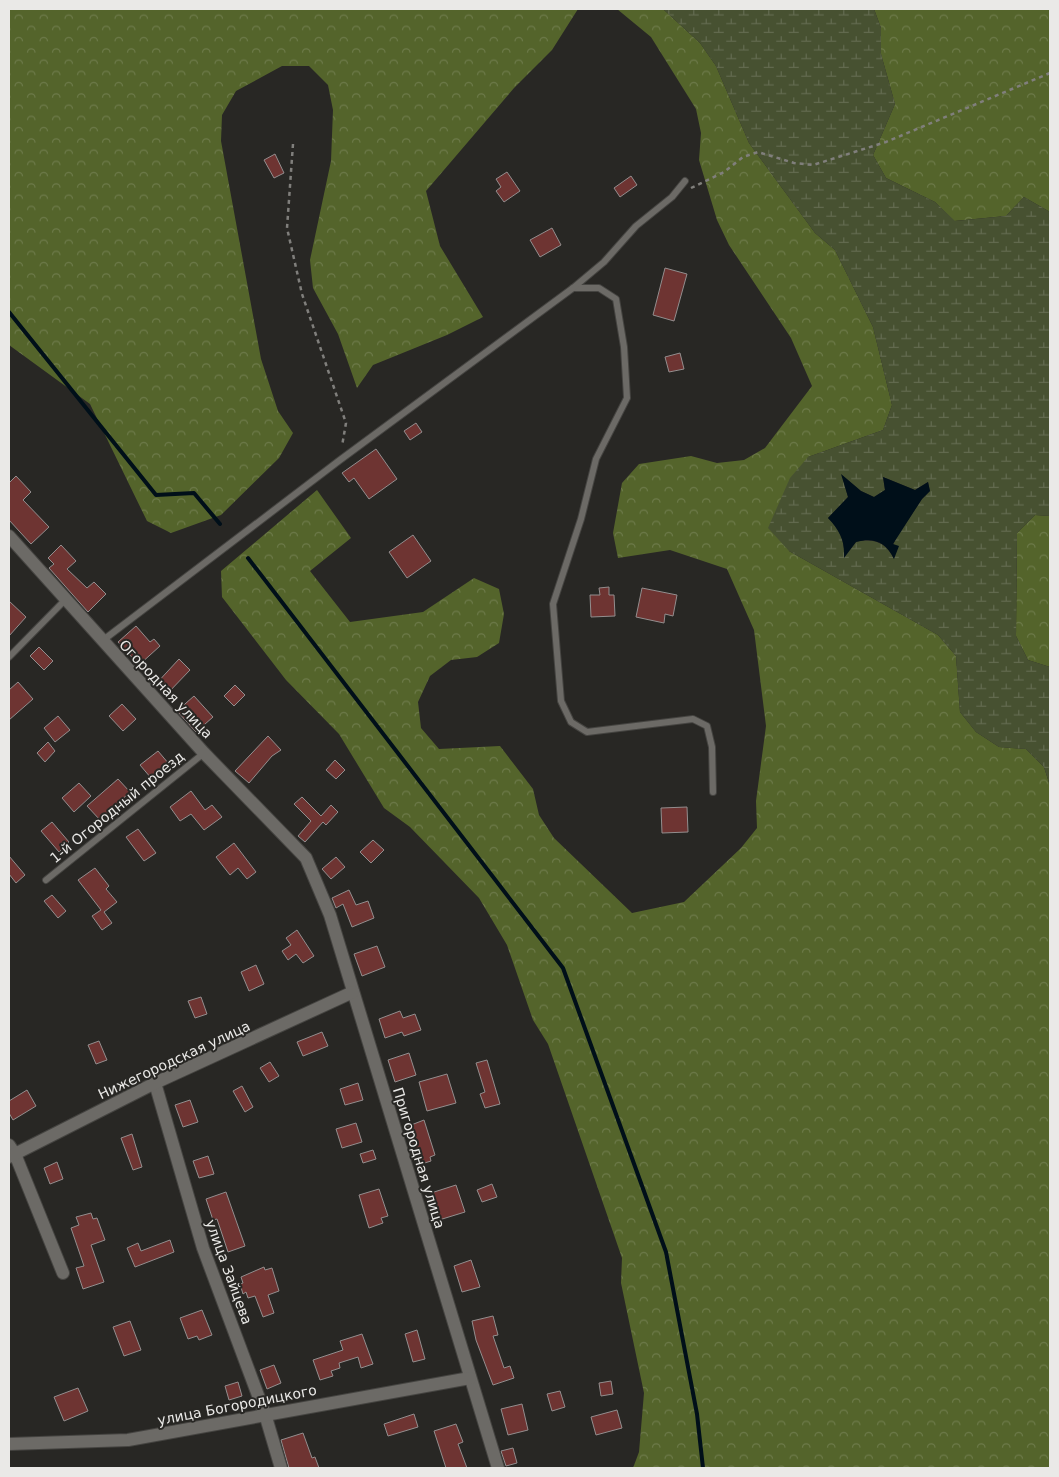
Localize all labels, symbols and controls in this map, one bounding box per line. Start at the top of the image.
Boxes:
street label: Огородная улица [116,636,216,742]
street label: 1-й Огородный проезд [47,748,187,866]
street label: Нижегородская улица [95,1018,253,1102]
street label: Пригородная улица [390,1086,448,1230]
street label: улица Зайцева [203,1217,255,1327]
street label: улица Богородицкого [156,1382,318,1428]

